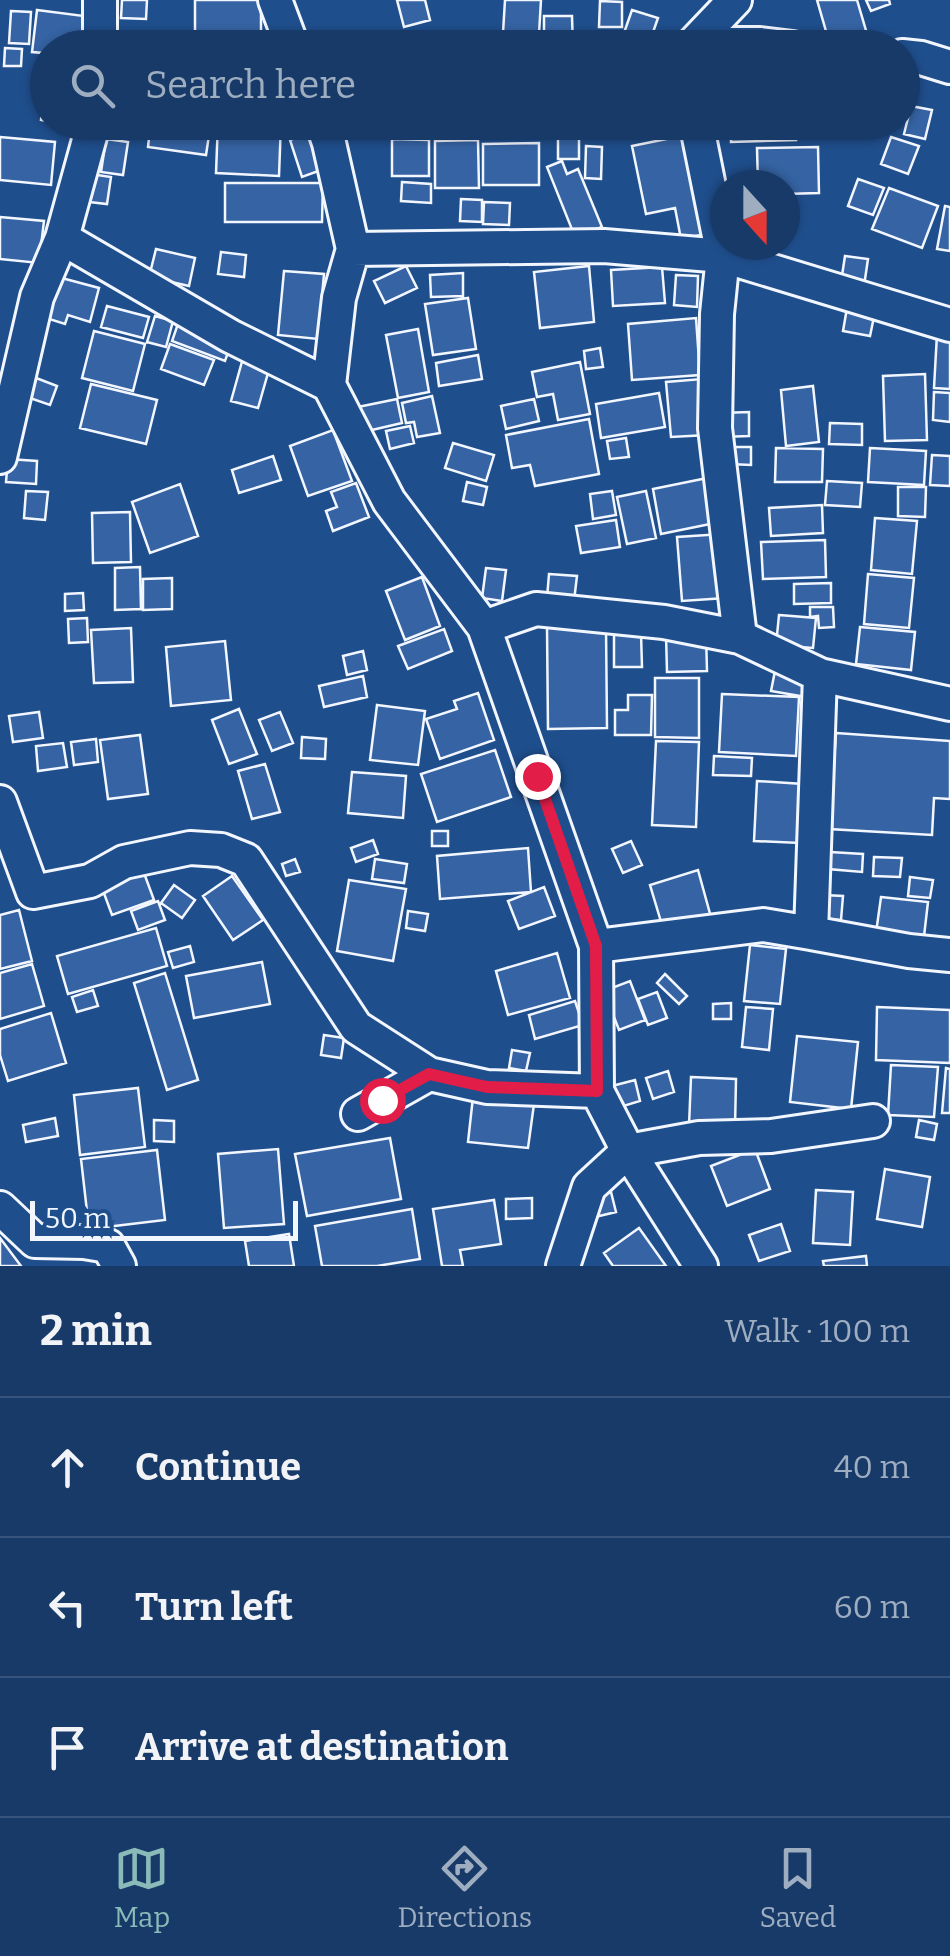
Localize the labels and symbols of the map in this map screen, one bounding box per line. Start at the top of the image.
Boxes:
north arrow [710,170,800,260]
route end [515,754,561,800]
route start [360,1078,406,1124]
scale bar [30,1196,298,1240]

